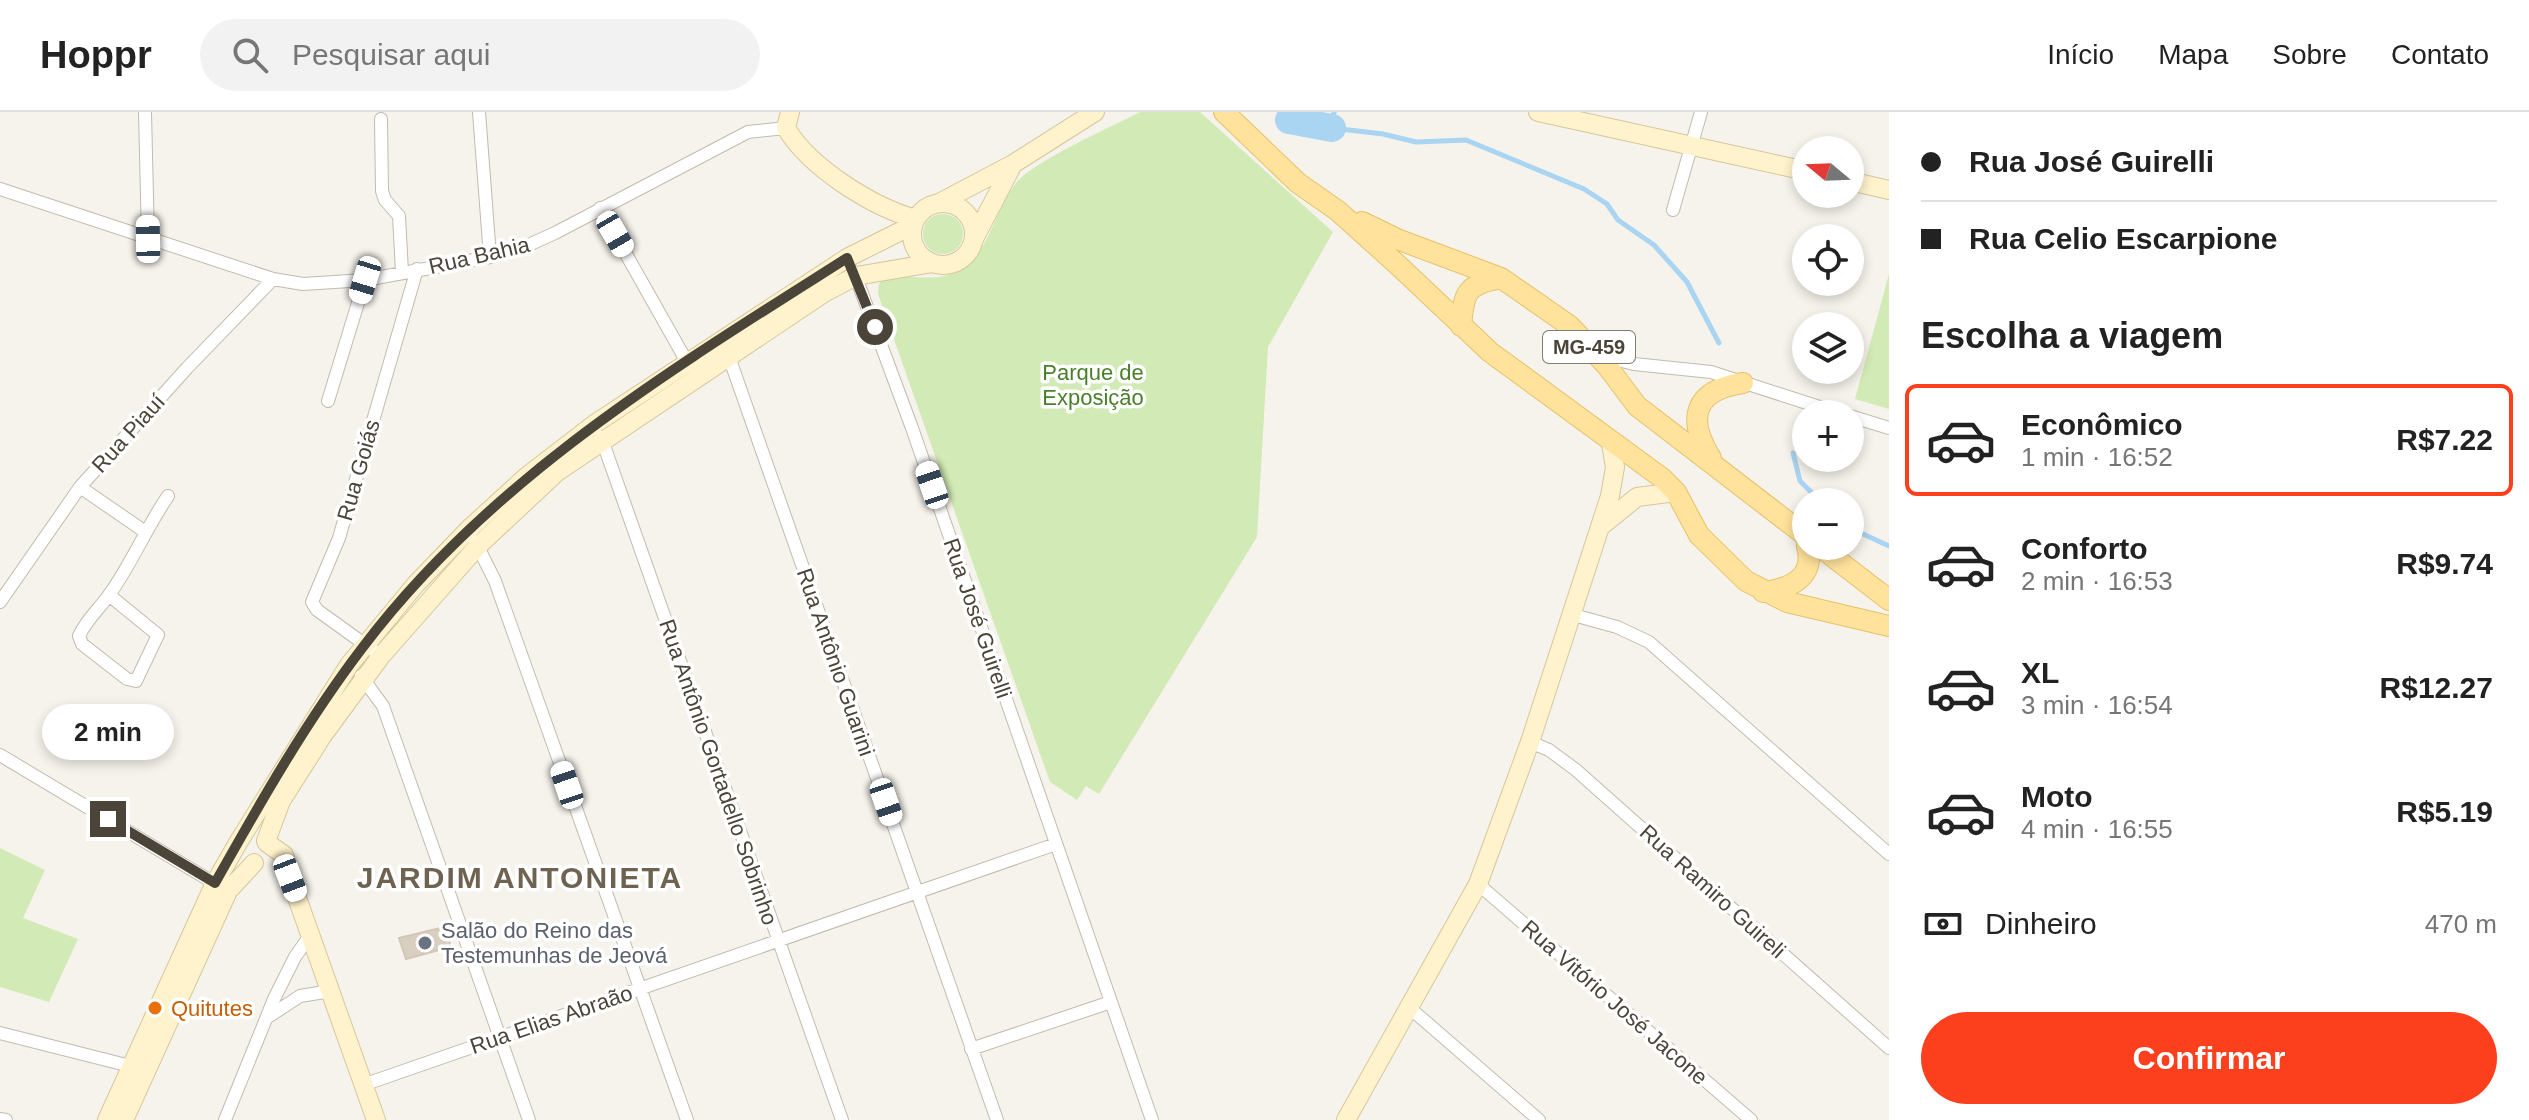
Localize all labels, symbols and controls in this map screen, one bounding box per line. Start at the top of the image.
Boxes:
search box [200,19,760,91]
icon: search [228,33,272,77]
text: Hoppr [40,34,152,76]
text: Pesquisar aqui [292,38,490,71]
text: Início [2047,39,2114,70]
text: Mapa [2158,39,2228,70]
text: Sobre [2272,39,2347,70]
text: Contato [2391,39,2489,70]
north arrow [1792,136,1864,208]
map controls [1792,136,1864,560]
text: Rua José Guirelli [1969,145,2214,178]
car [593,207,637,261]
car [136,215,160,263]
text: Rua Celio Escarpione [1969,222,2277,255]
button: locate [1792,224,1864,296]
street label: Rua Bahia [426,232,533,279]
car [347,254,383,306]
route start [857,309,893,345]
button: layers [1792,312,1864,384]
text: Escolha a viagem [1921,315,2223,356]
road number: MG-459 [1543,331,1635,363]
park label: Parque de Exposição [1042,360,1144,410]
street label: Rua Piauí [87,389,170,478]
button: + [1792,400,1864,472]
icon: car [1925,404,1997,476]
text: Econômico [2021,408,2183,441]
street label: Rua Goiás [332,417,385,524]
text: R$7.22 [2396,423,2493,456]
text: 1 min · 16:52 [2021,442,2173,472]
car [913,458,951,512]
button: − [1792,488,1864,560]
icon: car [1925,528,1997,600]
text: Conforto [2021,532,2148,565]
street label: Rua José Guirelli [938,535,1017,701]
text: R$9.74 [2396,547,2493,580]
street label: Rua Antônio Guarini [792,565,879,759]
text: 2 min · 16:53 [2021,566,2173,596]
street label: Rua Antônio Gortadello Sobrinho [654,616,783,928]
icon: car [1925,652,1997,724]
text: XL [2021,656,2059,689]
text: R$12.27 [2380,671,2493,704]
text: 3 min · 16:54 [2021,690,2173,720]
callout: 2 min [42,703,174,759]
text: 2 min [74,717,142,747]
car [548,758,586,812]
car [867,775,905,829]
icon: car [1925,776,1997,848]
text: Moto [2021,780,2093,813]
text: R$5.19 [2396,795,2493,828]
route end [90,801,126,837]
text: 4 min · 16:55 [2021,814,2173,844]
street label: Rua Ramiro Guireli [1635,819,1791,963]
car [270,851,310,905]
district label: JARDIM ANTONIETA [357,861,683,894]
icon: cash [1921,902,1965,946]
text: Dinheiro [1985,907,2097,940]
text: 470 m [2425,909,2497,939]
street label: Rua Vitório José Jacone [1517,915,1713,1090]
place label: Salão do Reino das Testemunhas de Jeová [441,918,668,968]
marker: Salão do Reino das Testemunhas de Jeová [416,934,434,952]
street label: Rua Elias Abraão [467,980,636,1059]
place label: Quitutes [171,996,253,1021]
marker: Quitutes [146,999,164,1017]
button: Confirmar [1921,1012,2497,1104]

